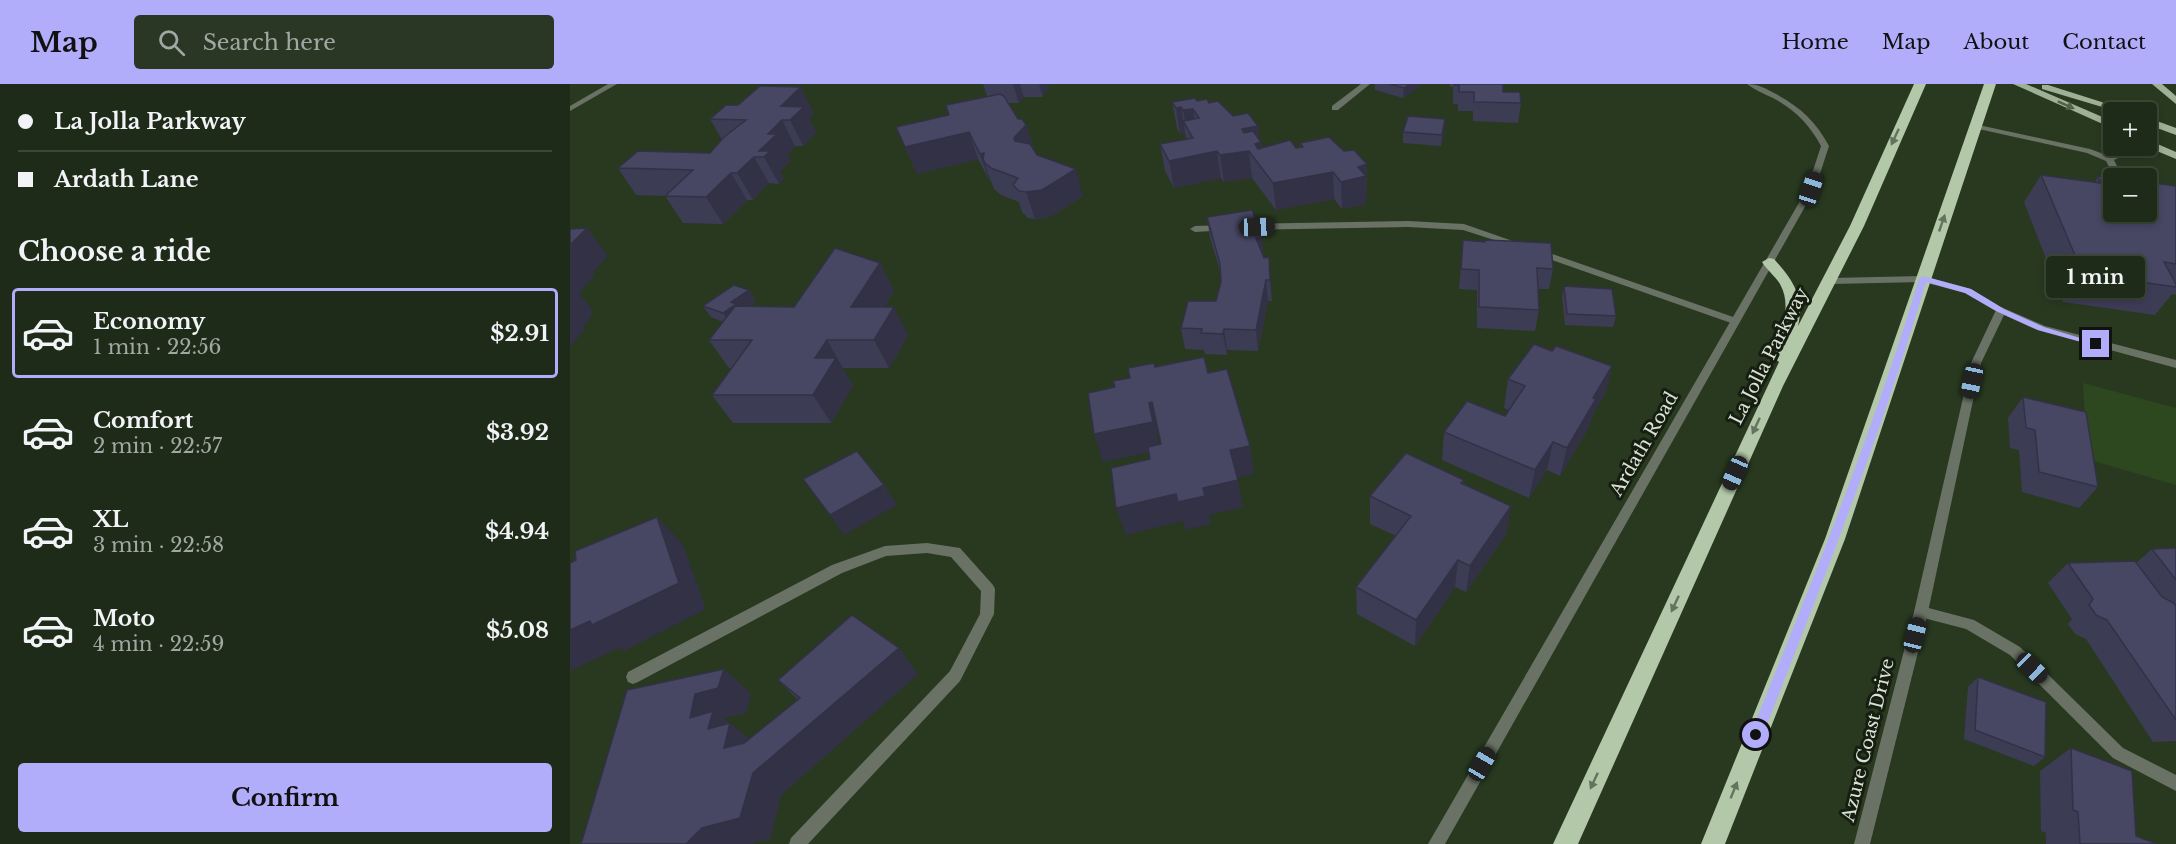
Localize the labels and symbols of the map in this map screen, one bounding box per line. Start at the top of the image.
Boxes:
one-way arrow [2057,101,2075,110]
one-way arrow [1891,128,1900,145]
car [1797,169,1825,209]
one-way arrow [1938,214,1948,232]
car [1239,217,1275,237]
callout: 1 min [2046,257,2146,299]
street label: La Jolla Parkway [1725,283,1813,428]
route end [2082,330,2109,357]
car [1959,362,1985,400]
street label: Ardath Road [1605,388,1683,501]
one-way arrow [1752,418,1761,435]
car [1719,453,1751,493]
one-way arrow [1671,595,1680,612]
car [1902,615,1928,655]
car [2013,649,2051,687]
street label: Azure Coast Drive [1837,656,1899,825]
route start [1742,721,1769,748]
car [1465,744,1499,784]
one-way arrow [1590,772,1599,789]
one-way arrow [1730,780,1740,798]

